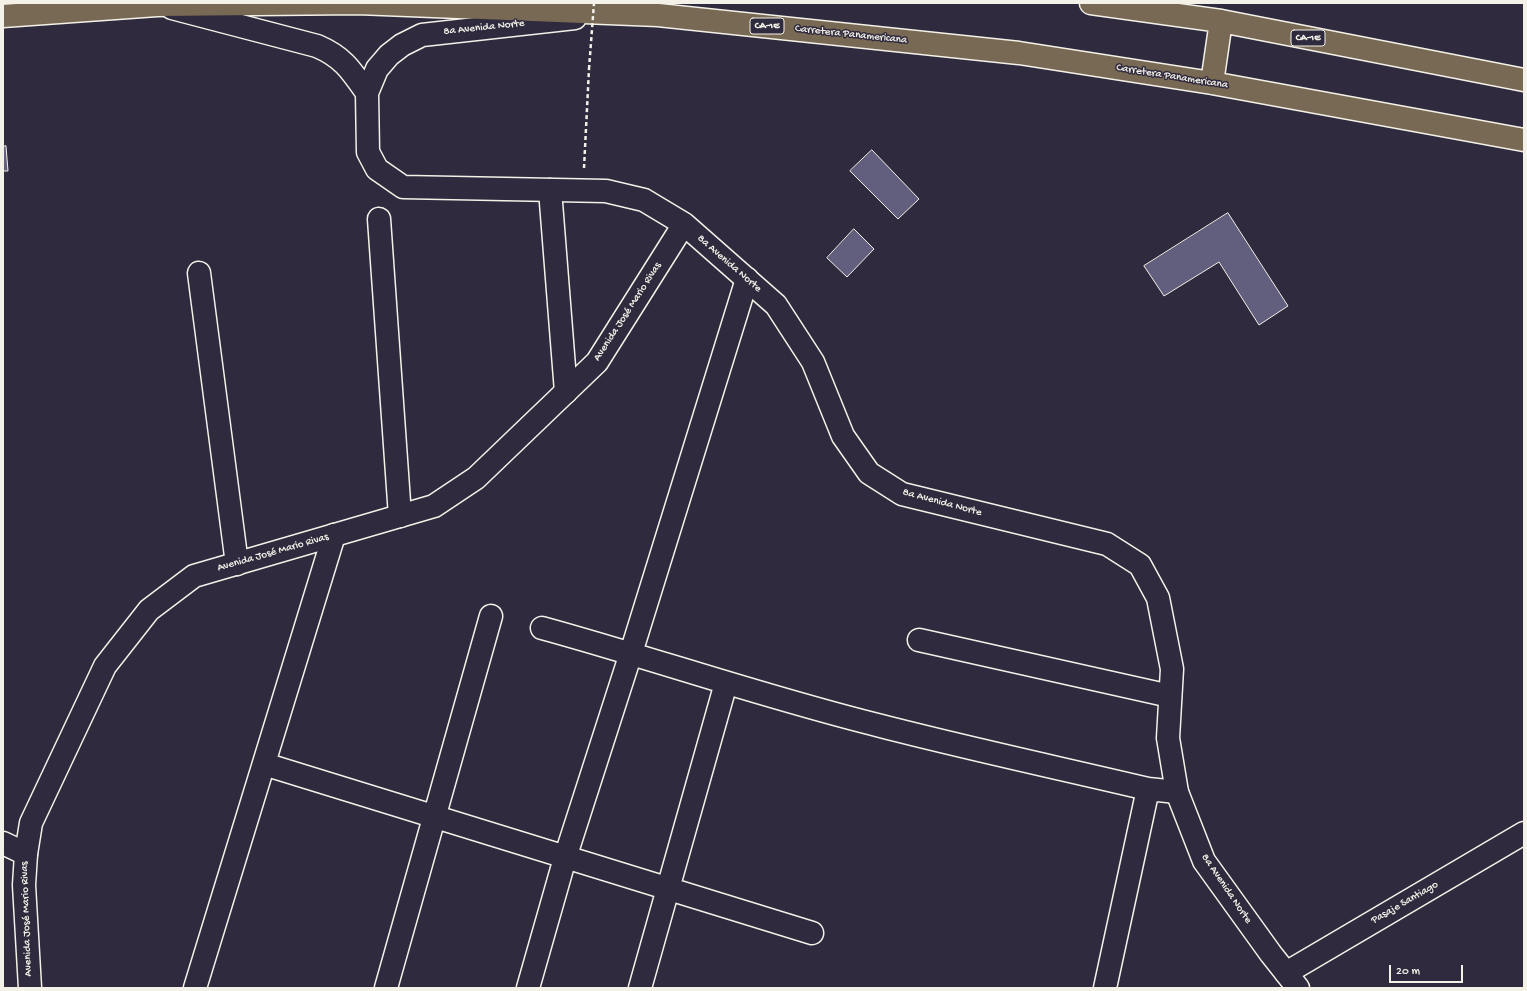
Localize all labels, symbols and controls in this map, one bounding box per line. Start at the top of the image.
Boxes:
street label: 8a Avenida Norte [443,17,525,39]
road number: CA-1E [750,18,784,34]
street label: Carretera Panamericana [794,23,908,47]
road number: CA-1E [1291,30,1325,46]
street label: Carretera Panamericana [1115,62,1229,92]
street label: 8a Avenida Norte [694,232,764,296]
street label: Avenida José Mario Rivas [591,260,665,364]
street label: 8a Avenida Norte [901,486,983,520]
street label: Avenida José Mario Rivas [216,531,330,575]
street label: 8a Avenida Norte [1198,852,1254,926]
street label: Avenida José Mario Rivas [18,861,36,977]
street label: Pasaje Santiago [1369,878,1441,928]
scale bar [1391,957,1465,983]
text: 20 m [1396,965,1420,979]

